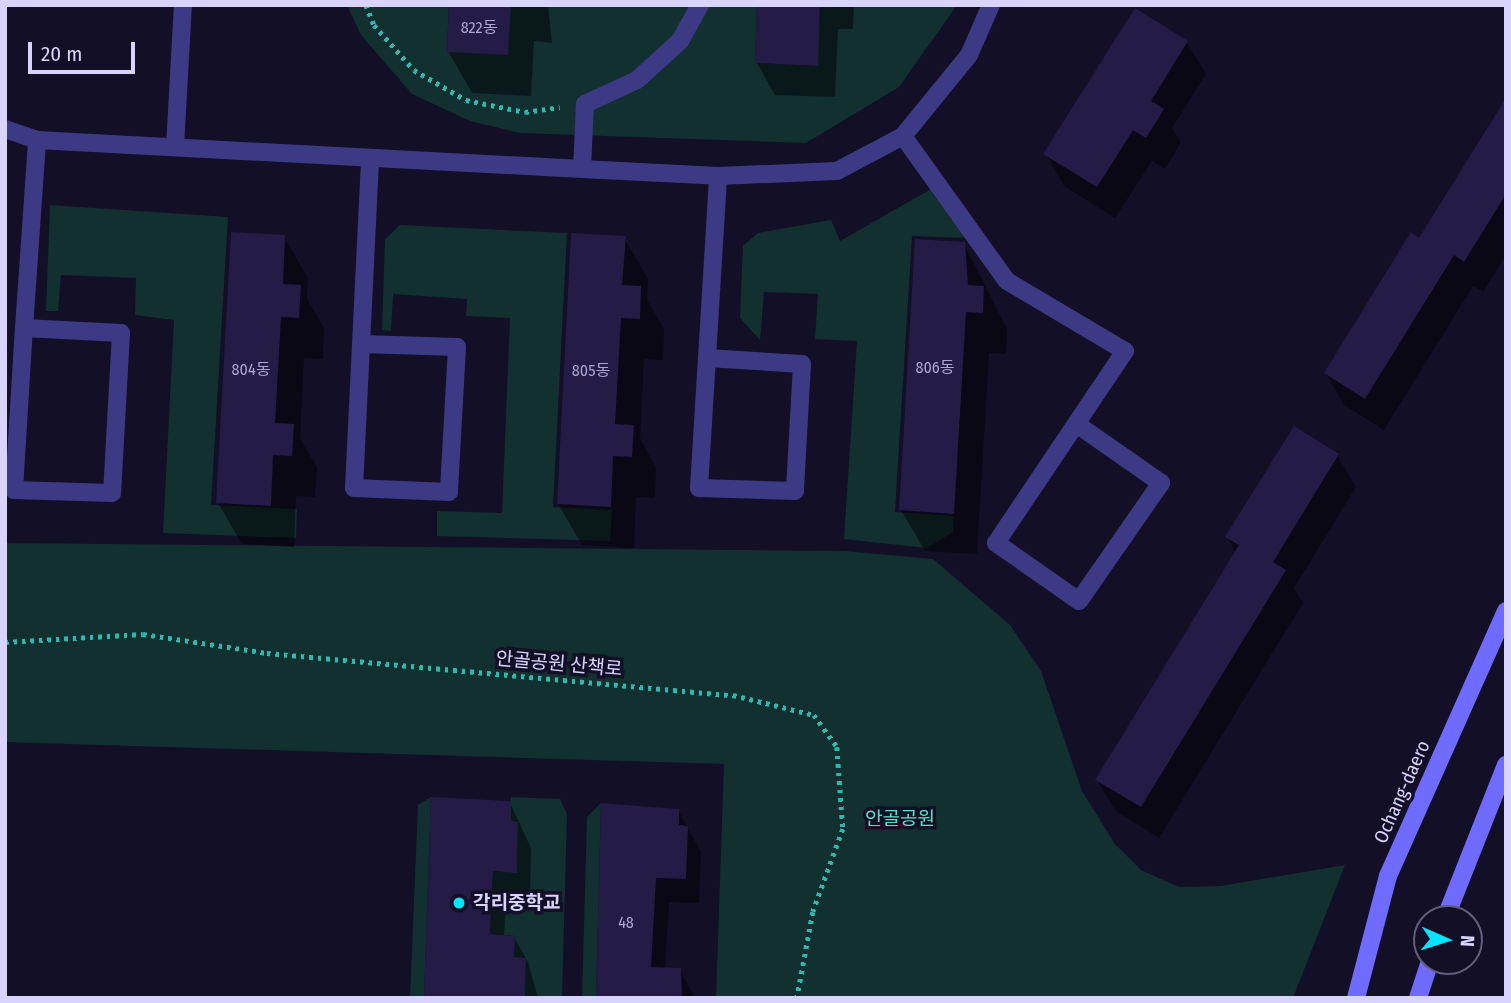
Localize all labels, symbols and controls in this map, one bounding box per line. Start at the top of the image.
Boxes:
house number: 822동 [461,18,497,38]
scale bar [32,28,138,72]
text: 20 m [41,41,82,67]
house number: 806동 [916,358,954,378]
house number: 804동 [232,360,270,380]
house number: 805동 [572,361,610,381]
street label: 안골공원 산책로 [495,647,623,681]
street label: Ochang-daero [1369,737,1435,847]
park label: 안골공원 [865,808,935,830]
place label: 각리중학교 [473,892,560,914]
marker: 각리중학교 [451,895,467,911]
north arrow [1413,905,1483,975]
house number: 48 [618,913,634,933]
text: N [1456,935,1479,947]

